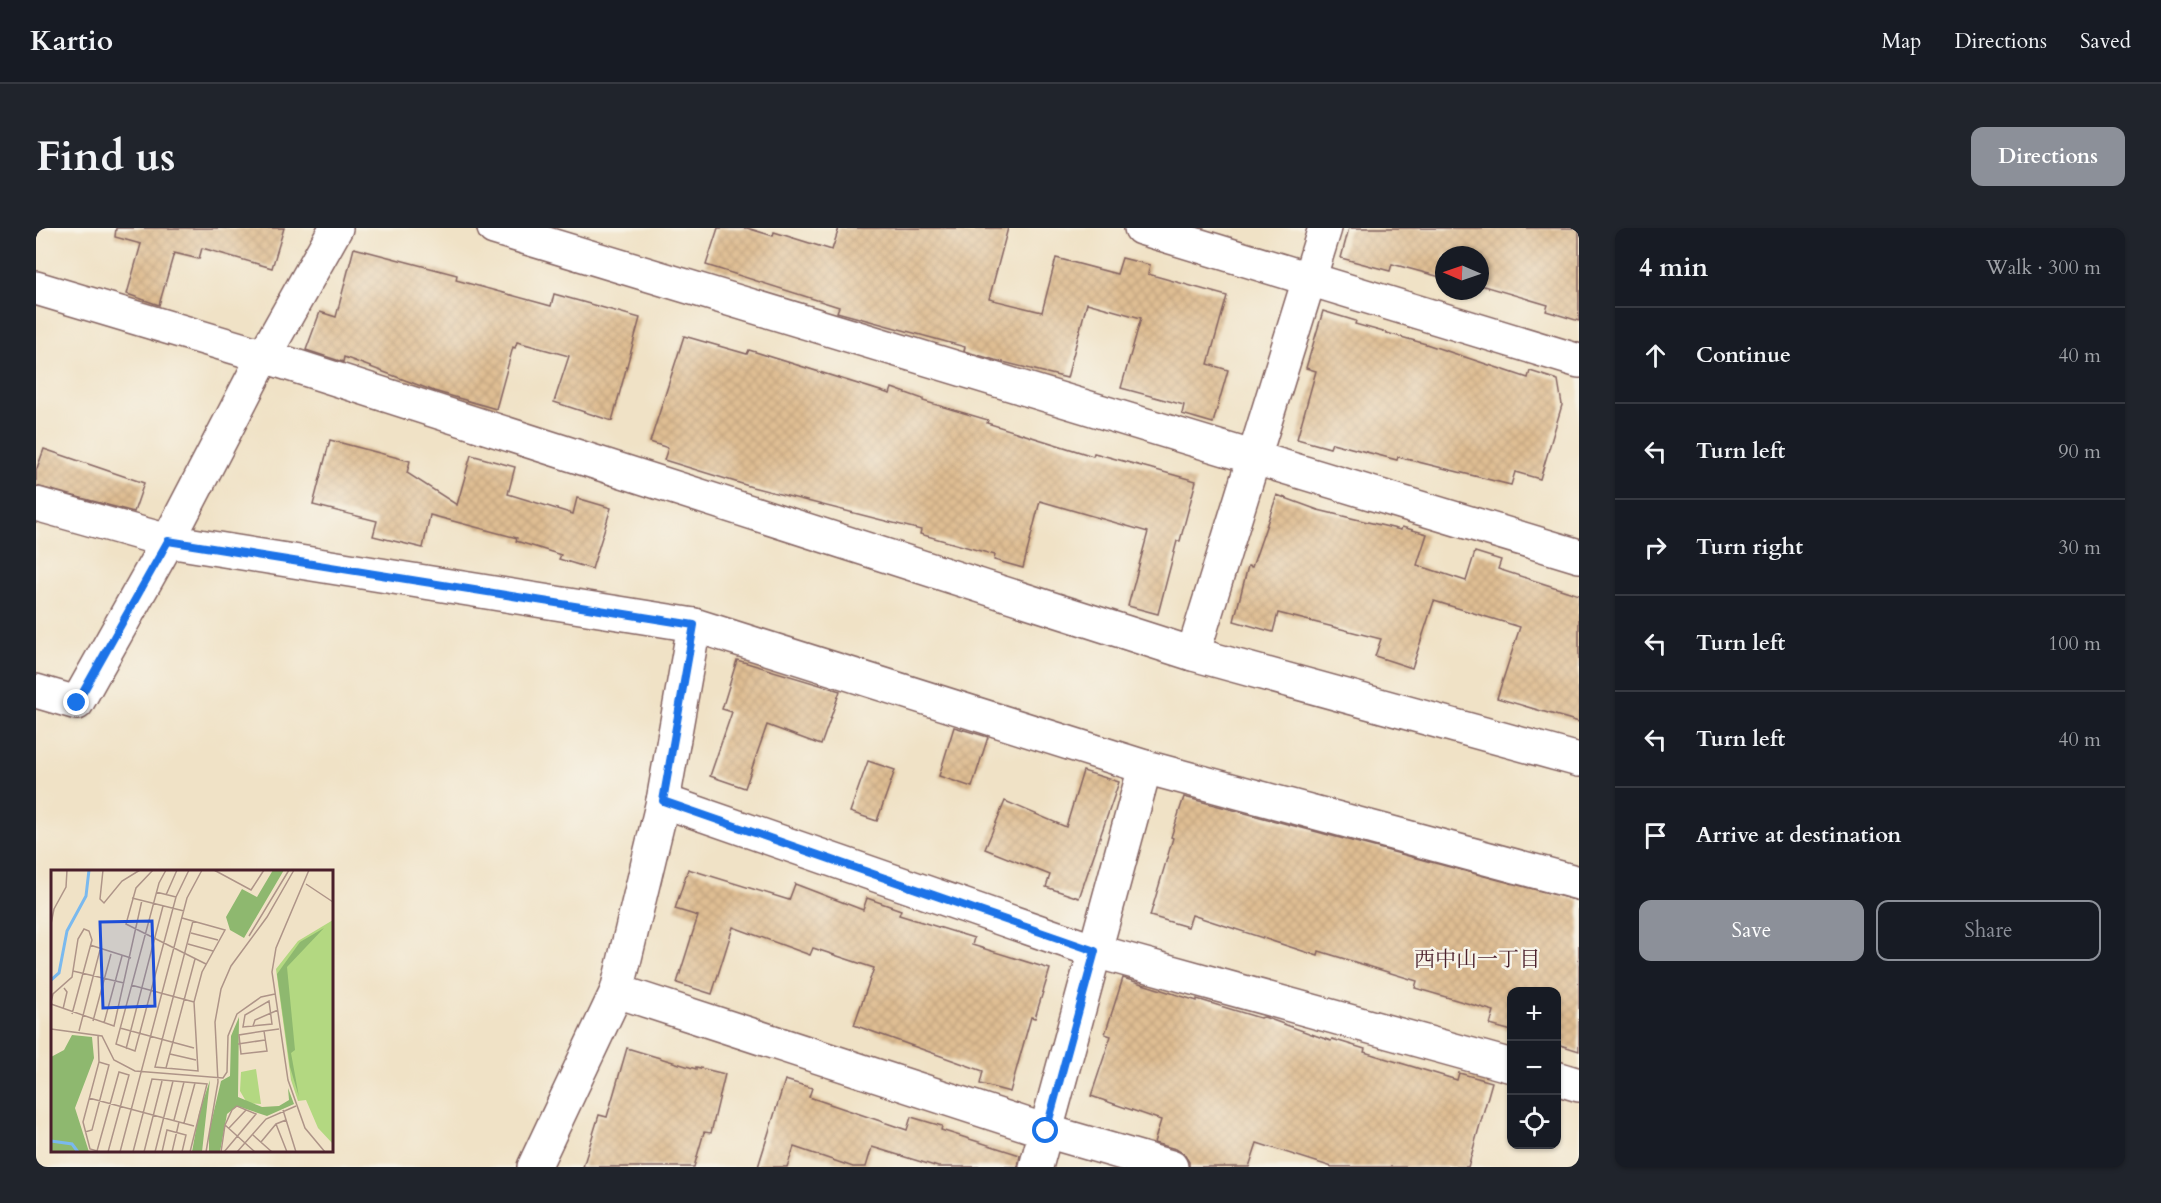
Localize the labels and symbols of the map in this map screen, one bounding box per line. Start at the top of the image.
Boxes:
north arrow [1435,246,1489,300]
route end [63,689,89,715]
inset map [51,870,333,1152]
district label: 西中山一丁目 [1414,945,1540,974]
route start [1032,1117,1058,1143]

